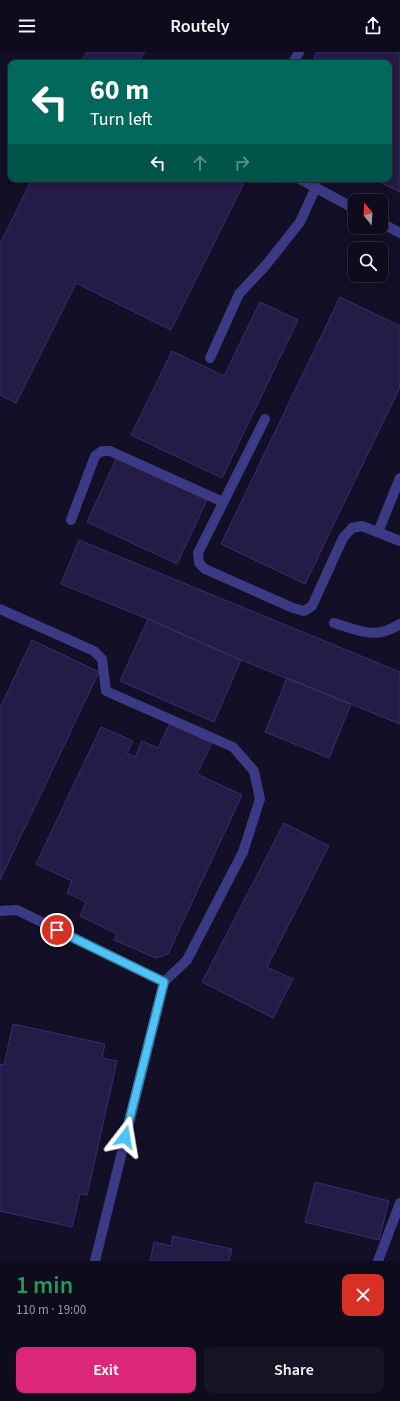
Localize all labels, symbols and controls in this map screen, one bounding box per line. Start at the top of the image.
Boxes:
text: Routely [170,14,230,39]
icon: menu [16,15,38,37]
icon: share [362,15,384,37]
text: 60 m [90,70,149,110]
icon: left [24,76,76,128]
text: Turn left [90,107,152,132]
icon: left [147,152,169,174]
icon: ahead [189,152,211,174]
icon: right [231,152,253,174]
north arrow [348,194,388,234]
map controls [348,194,388,282]
button: search [348,242,388,282]
pin [40,913,74,947]
icon: arrive [46,919,68,941]
position arrow [104,1116,146,1158]
text: 1 min [16,1268,73,1303]
button: close [342,1274,384,1316]
text: 110 m · 19:00 [16,1301,86,1319]
button: Exit [16,1347,196,1393]
button: Share [204,1347,384,1393]

